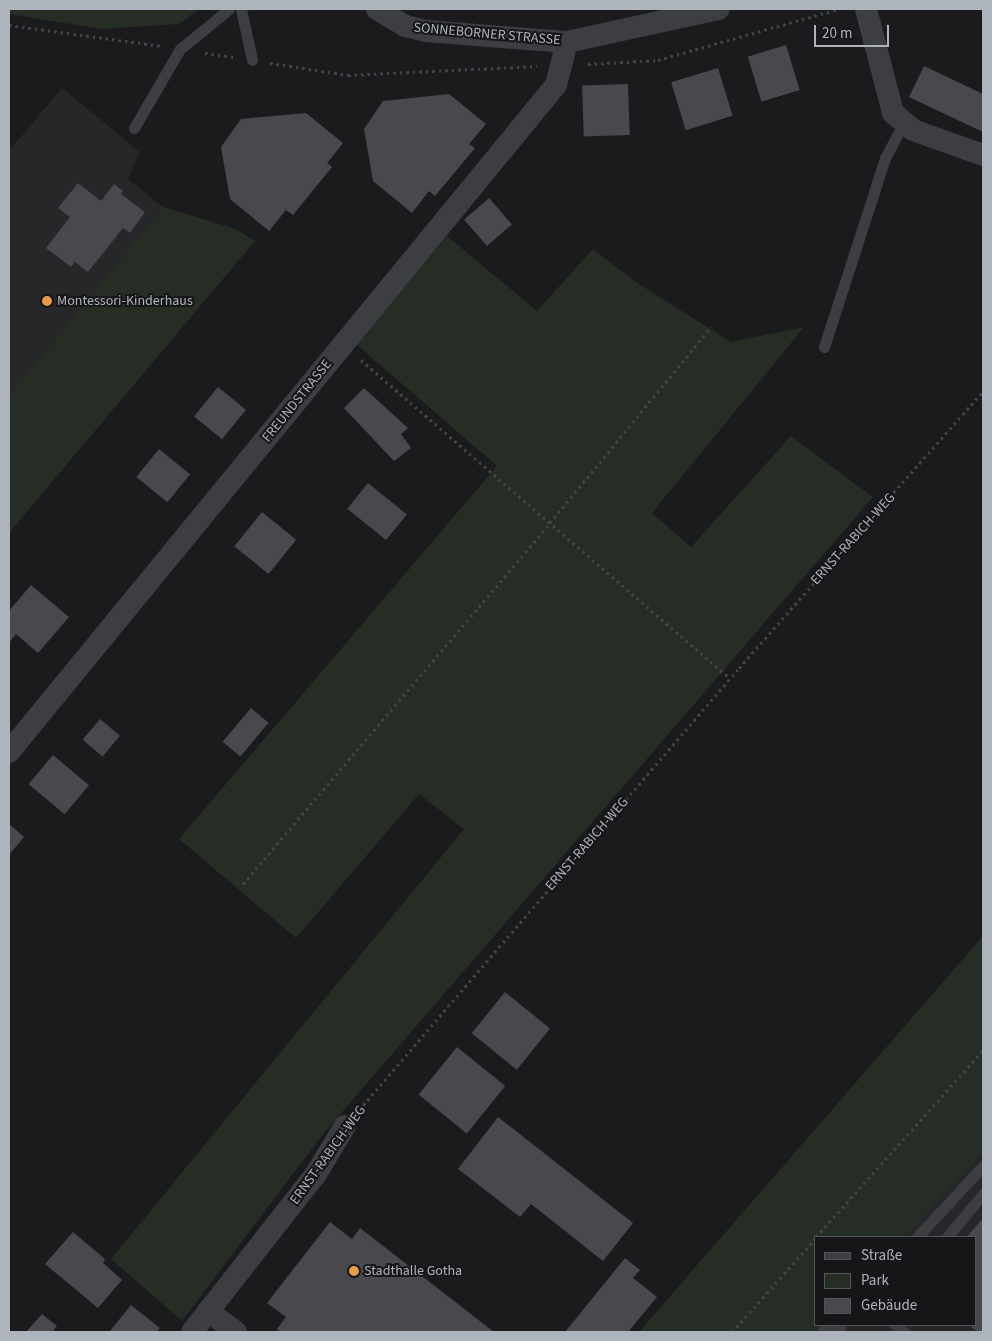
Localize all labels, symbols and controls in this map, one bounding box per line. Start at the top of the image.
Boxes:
scale bar [817,15,892,47]
street label: SONNEBORNER STRASSE [413,19,561,49]
text: 20 m [822,23,852,44]
place label: Montessori-Kinderhaus [57,293,193,309]
marker: Montessori-Kinderhaus [41,295,53,307]
street label: FREUNDSTRASSE [259,356,335,446]
street label: ERNST-RABICH-WEG [807,489,899,589]
street label: ERNST-RABICH-WEG [542,794,632,894]
street label: ERNST-RABICH-WEG [286,1102,370,1208]
legend [814,1236,977,1326]
text: Straße [861,1245,902,1266]
place label: Stadthalle Gotha [364,1263,462,1279]
marker: Stadthalle Gotha [348,1265,360,1277]
text: Park [861,1270,889,1291]
text: Gebäude [861,1295,917,1316]

